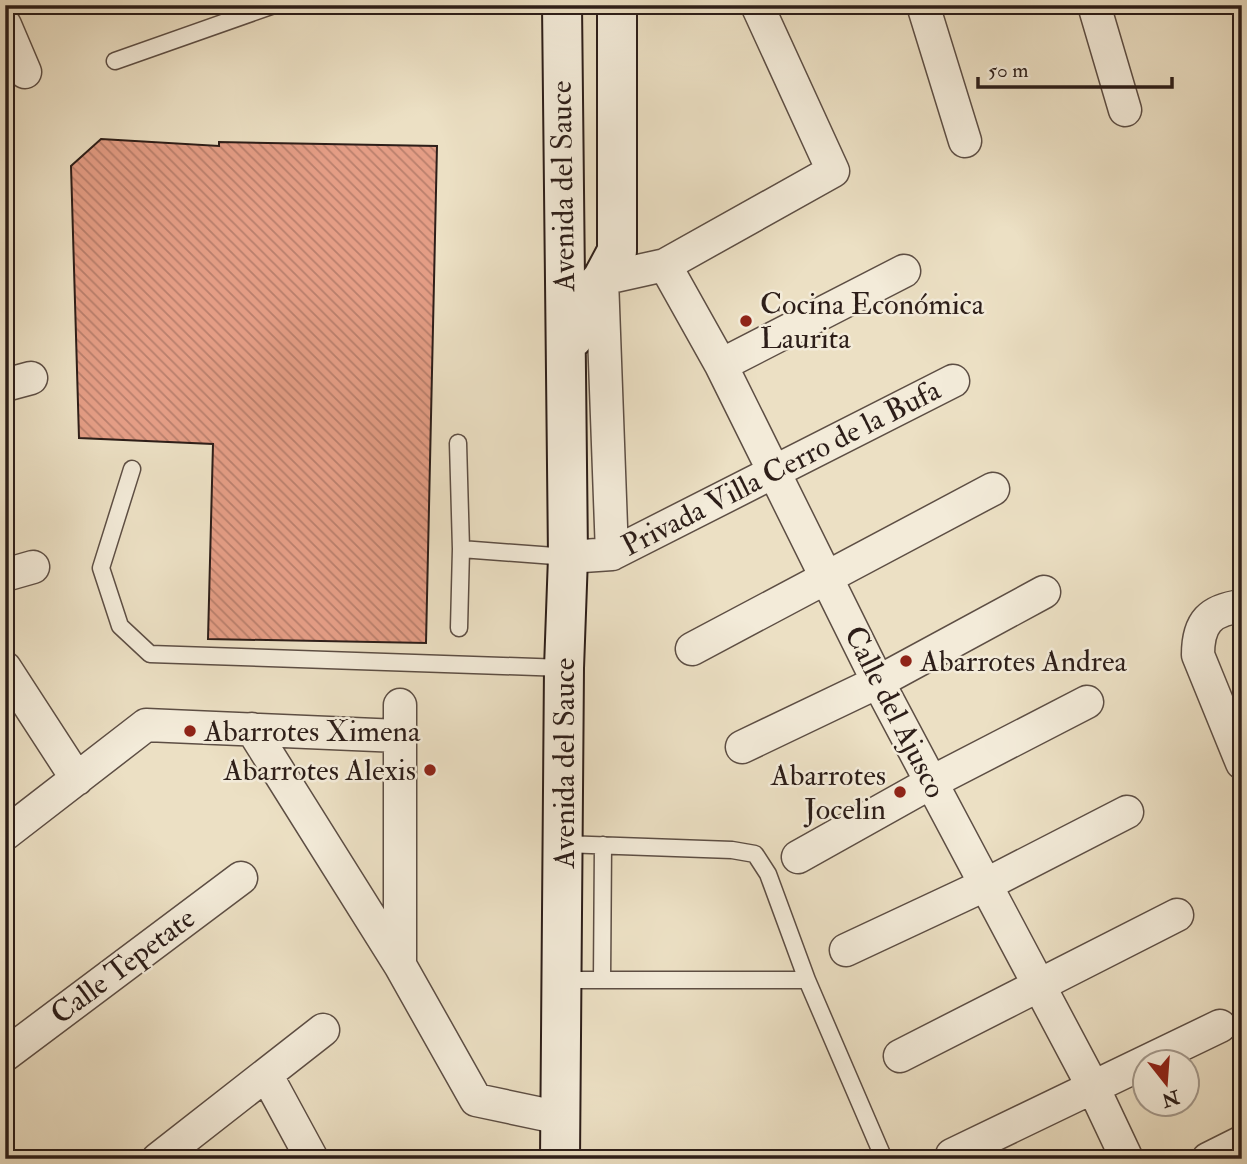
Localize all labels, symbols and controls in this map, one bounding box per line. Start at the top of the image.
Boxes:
scale bar [978,46,1172,90]
text: 50 m [988,57,1029,84]
street label: Avenida del Sauce [543,80,583,293]
place label: Cocina Económica Laurita [760,286,985,357]
marker: Cocina Económica Laurita [738,313,754,329]
street label: Privada Villa Cerro de la Bufa [615,371,947,565]
street label: Calle del Ajusco [836,620,954,804]
place label: Abarrotes Andrea [919,643,1128,680]
marker: Abarrotes Andrea [898,653,914,669]
street label: Avenida del Sauce [546,658,583,869]
place label: Abarrotes Ximena [203,713,421,750]
marker: Abarrotes Ximena [182,723,198,739]
place label: Abarrotes Alexis [223,752,416,789]
place label: Abarrotes Jocelin [770,757,886,828]
marker: Abarrotes Alexis [422,762,438,778]
marker: Abarrotes Jocelin [892,784,908,800]
street label: Calle Tepetate [43,900,203,1032]
north arrow [1132,1048,1202,1118]
text: N [1158,1084,1183,1113]

